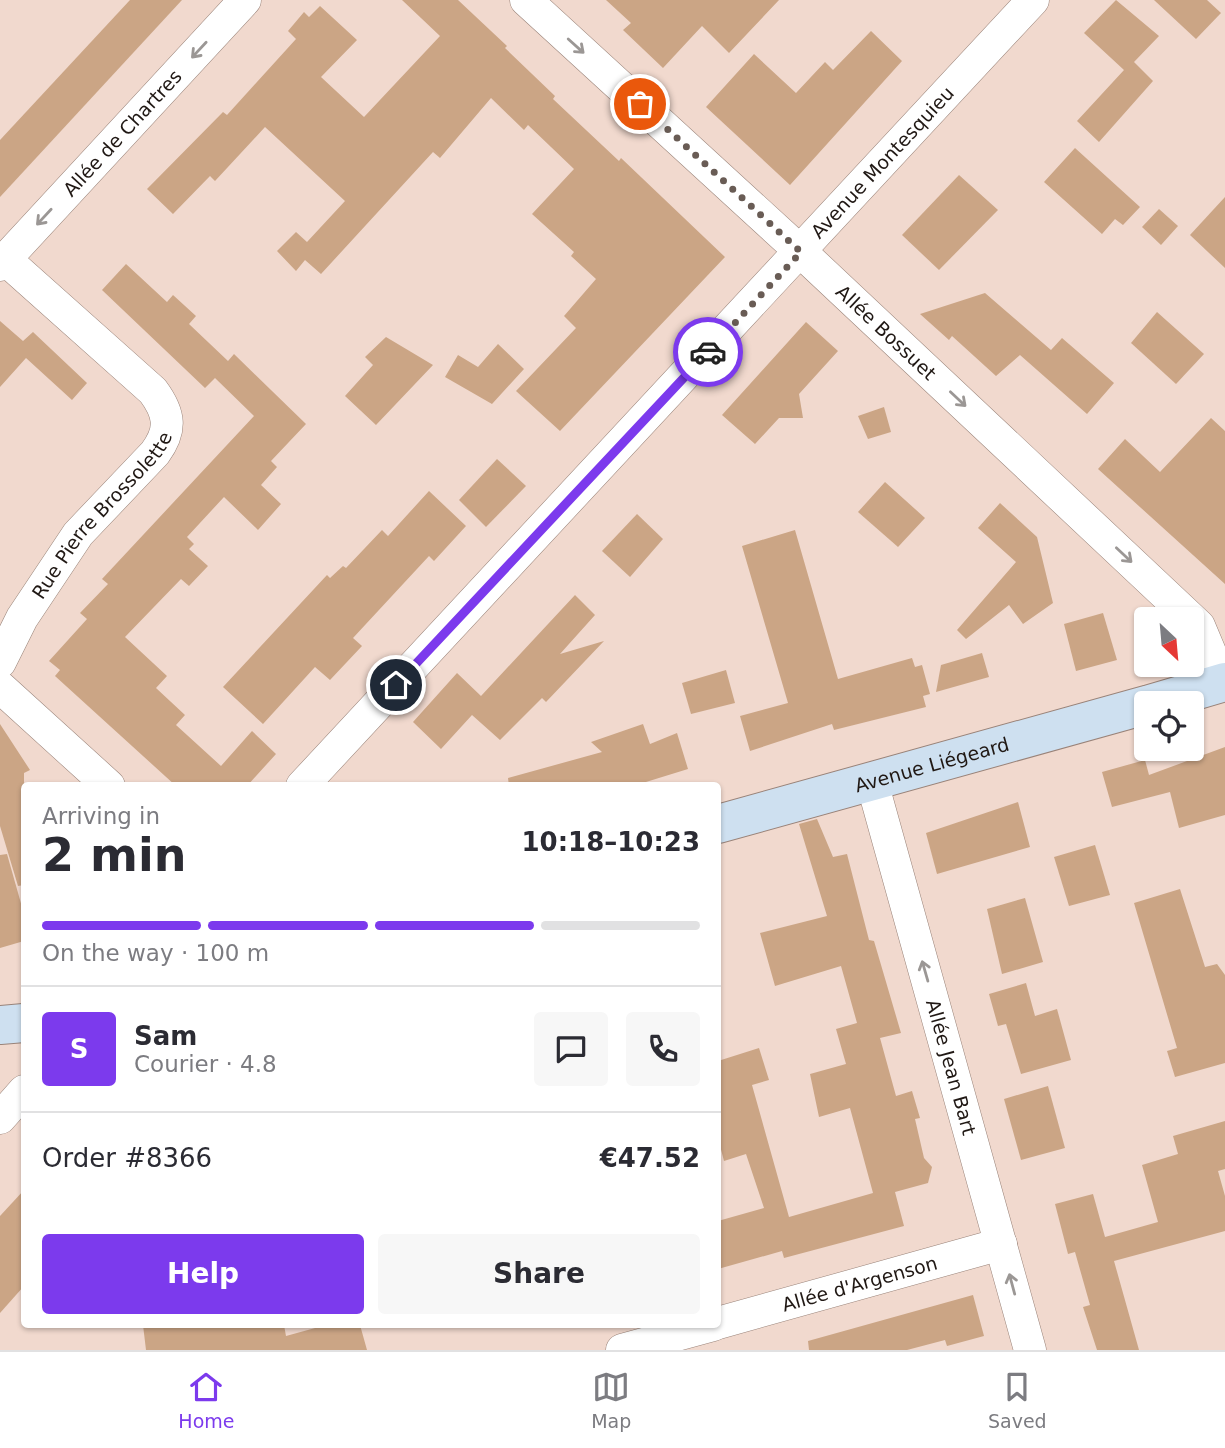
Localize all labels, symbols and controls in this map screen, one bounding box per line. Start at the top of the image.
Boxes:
one-way arrow [567,38,585,54]
one-way arrow [191,41,207,59]
street label: Allée de Chartres [58,65,186,201]
pin [610,74,670,134]
street label: Avenue Montesquieu [806,82,958,242]
icon: bag [621,85,659,123]
one-way arrow [36,208,53,225]
street label: Allée Bossuet [832,280,941,384]
courier [673,317,743,387]
icon: car [689,333,727,371]
one-way arrow [949,391,966,408]
street label: Rue Pierre Brossolette [27,429,176,603]
one-way arrow [1115,547,1133,563]
north arrow [1134,607,1204,677]
map controls [1134,607,1204,761]
pin [366,655,426,715]
icon: home [377,666,415,704]
button: locate [1134,691,1204,761]
street label: Avenue Liégeard [852,733,1012,796]
text: Arriving in [42,803,160,829]
text: 10:18–10:23 [521,827,700,857]
text: 2 min [42,828,186,882]
text: On the way · 100 m [42,940,269,966]
one-way arrow [917,960,930,982]
street label: Allée Jean Bart [922,997,981,1138]
button: chat [534,1012,608,1086]
button: phone [626,1012,700,1086]
text: Sam [134,1021,197,1051]
text: S [70,1034,88,1064]
text: Courier · 4.8 [134,1051,277,1077]
text: Order #8366 [42,1143,212,1173]
text: €47.52 [600,1143,700,1173]
button: Help [42,1234,364,1314]
button: Share [378,1234,700,1314]
street label: Allée d'Argenson [779,1251,940,1316]
one-way arrow [1005,1273,1018,1296]
tab: Home [178,1368,234,1432]
tab: Map [591,1368,631,1432]
tab: Saved [988,1368,1047,1432]

